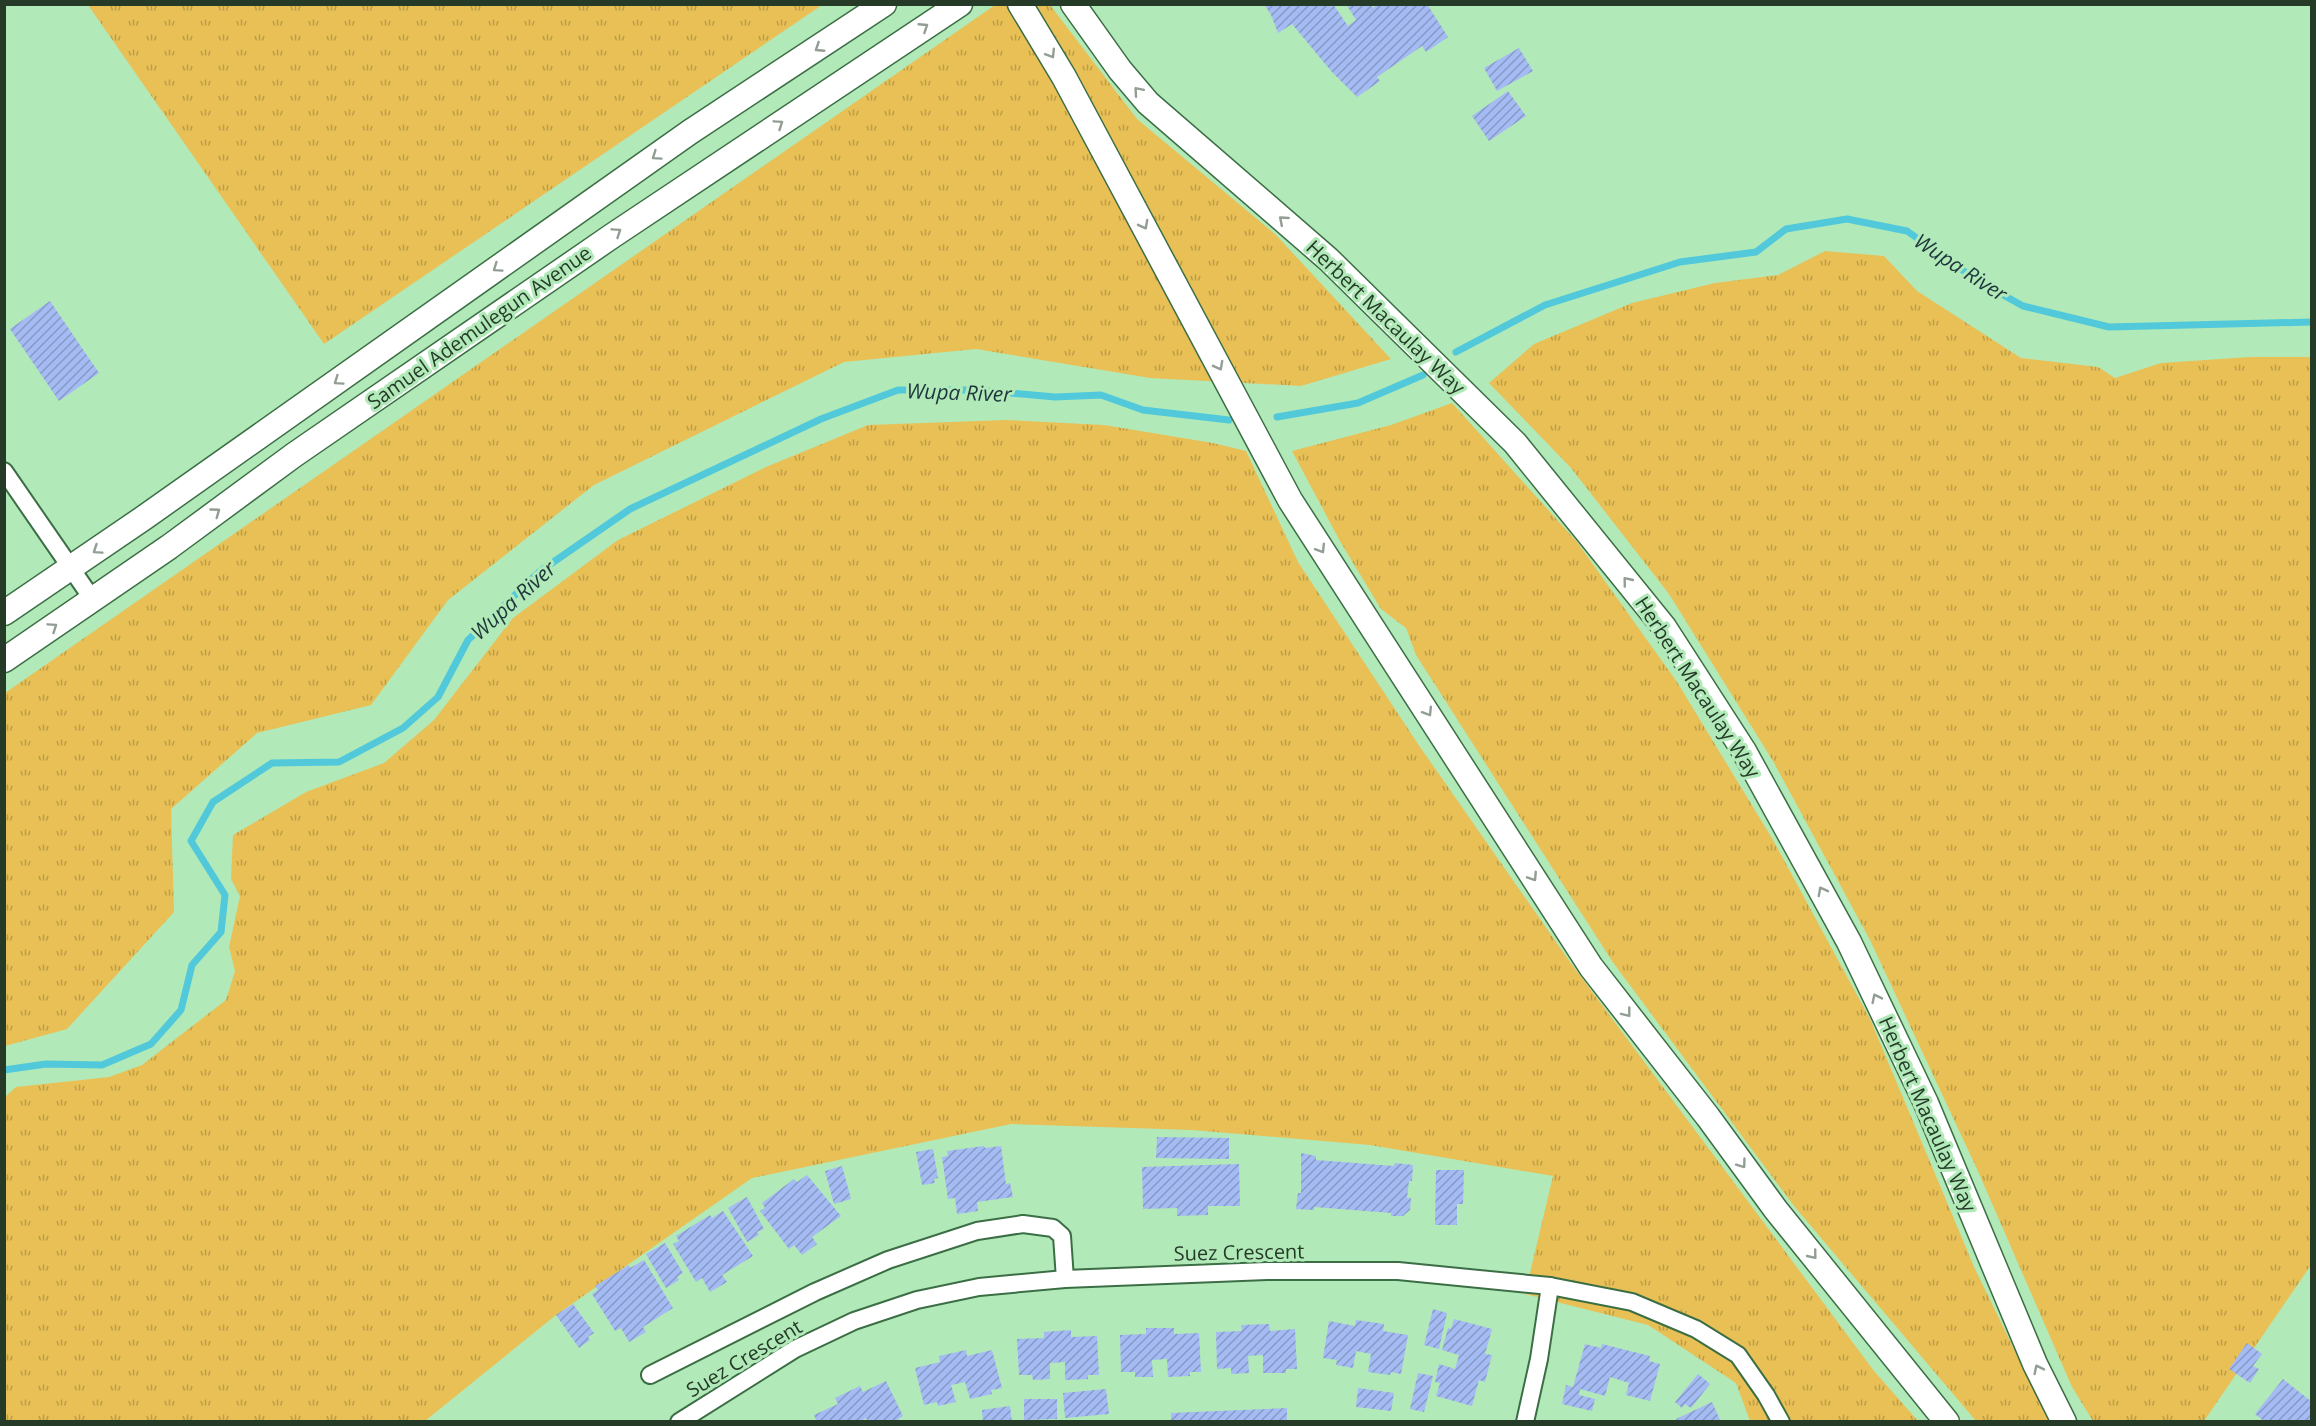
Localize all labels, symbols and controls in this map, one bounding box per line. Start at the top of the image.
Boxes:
one-way arrow [918,23,928,35]
one-way arrow [814,41,825,52]
one-way arrow [1043,48,1055,58]
one-way arrow [1134,87,1145,98]
one-way arrow [772,120,783,131]
one-way arrow [652,149,663,160]
one-way arrow [1279,217,1290,228]
one-way arrow [1137,219,1148,230]
water label: Wupa River [1909,227,2013,308]
one-way arrow [610,228,621,239]
street label: Herbert Macaulay Way [1301,234,1472,401]
street label: Samuel Ademulegun Avenue [362,239,596,415]
one-way arrow [493,261,504,272]
one-way arrow [1212,360,1223,370]
one-way arrow [333,374,344,385]
water label: Wupa River [906,376,1013,408]
one-way arrow [209,509,220,520]
one-way arrow [93,543,104,554]
one-way arrow [1314,543,1325,554]
water label: Wupa River [465,554,562,646]
one-way arrow [1624,577,1635,588]
street label: Herbert Macaulay Way [1629,591,1767,784]
one-way arrow [46,623,57,634]
one-way arrow [1420,706,1432,716]
one-way arrow [1525,871,1537,881]
one-way arrow [1818,887,1829,897]
one-way arrow [1872,993,1884,1004]
one-way arrow [1620,1006,1631,1017]
street label: Herbert Macaulay Way [1873,1012,1984,1217]
one-way arrow [1735,1157,1746,1168]
street label: Suez Crescent [1173,1237,1305,1267]
one-way arrow [1806,1248,1817,1259]
street label: Suez Crescent [681,1313,807,1403]
one-way arrow [2034,1365,2045,1376]

